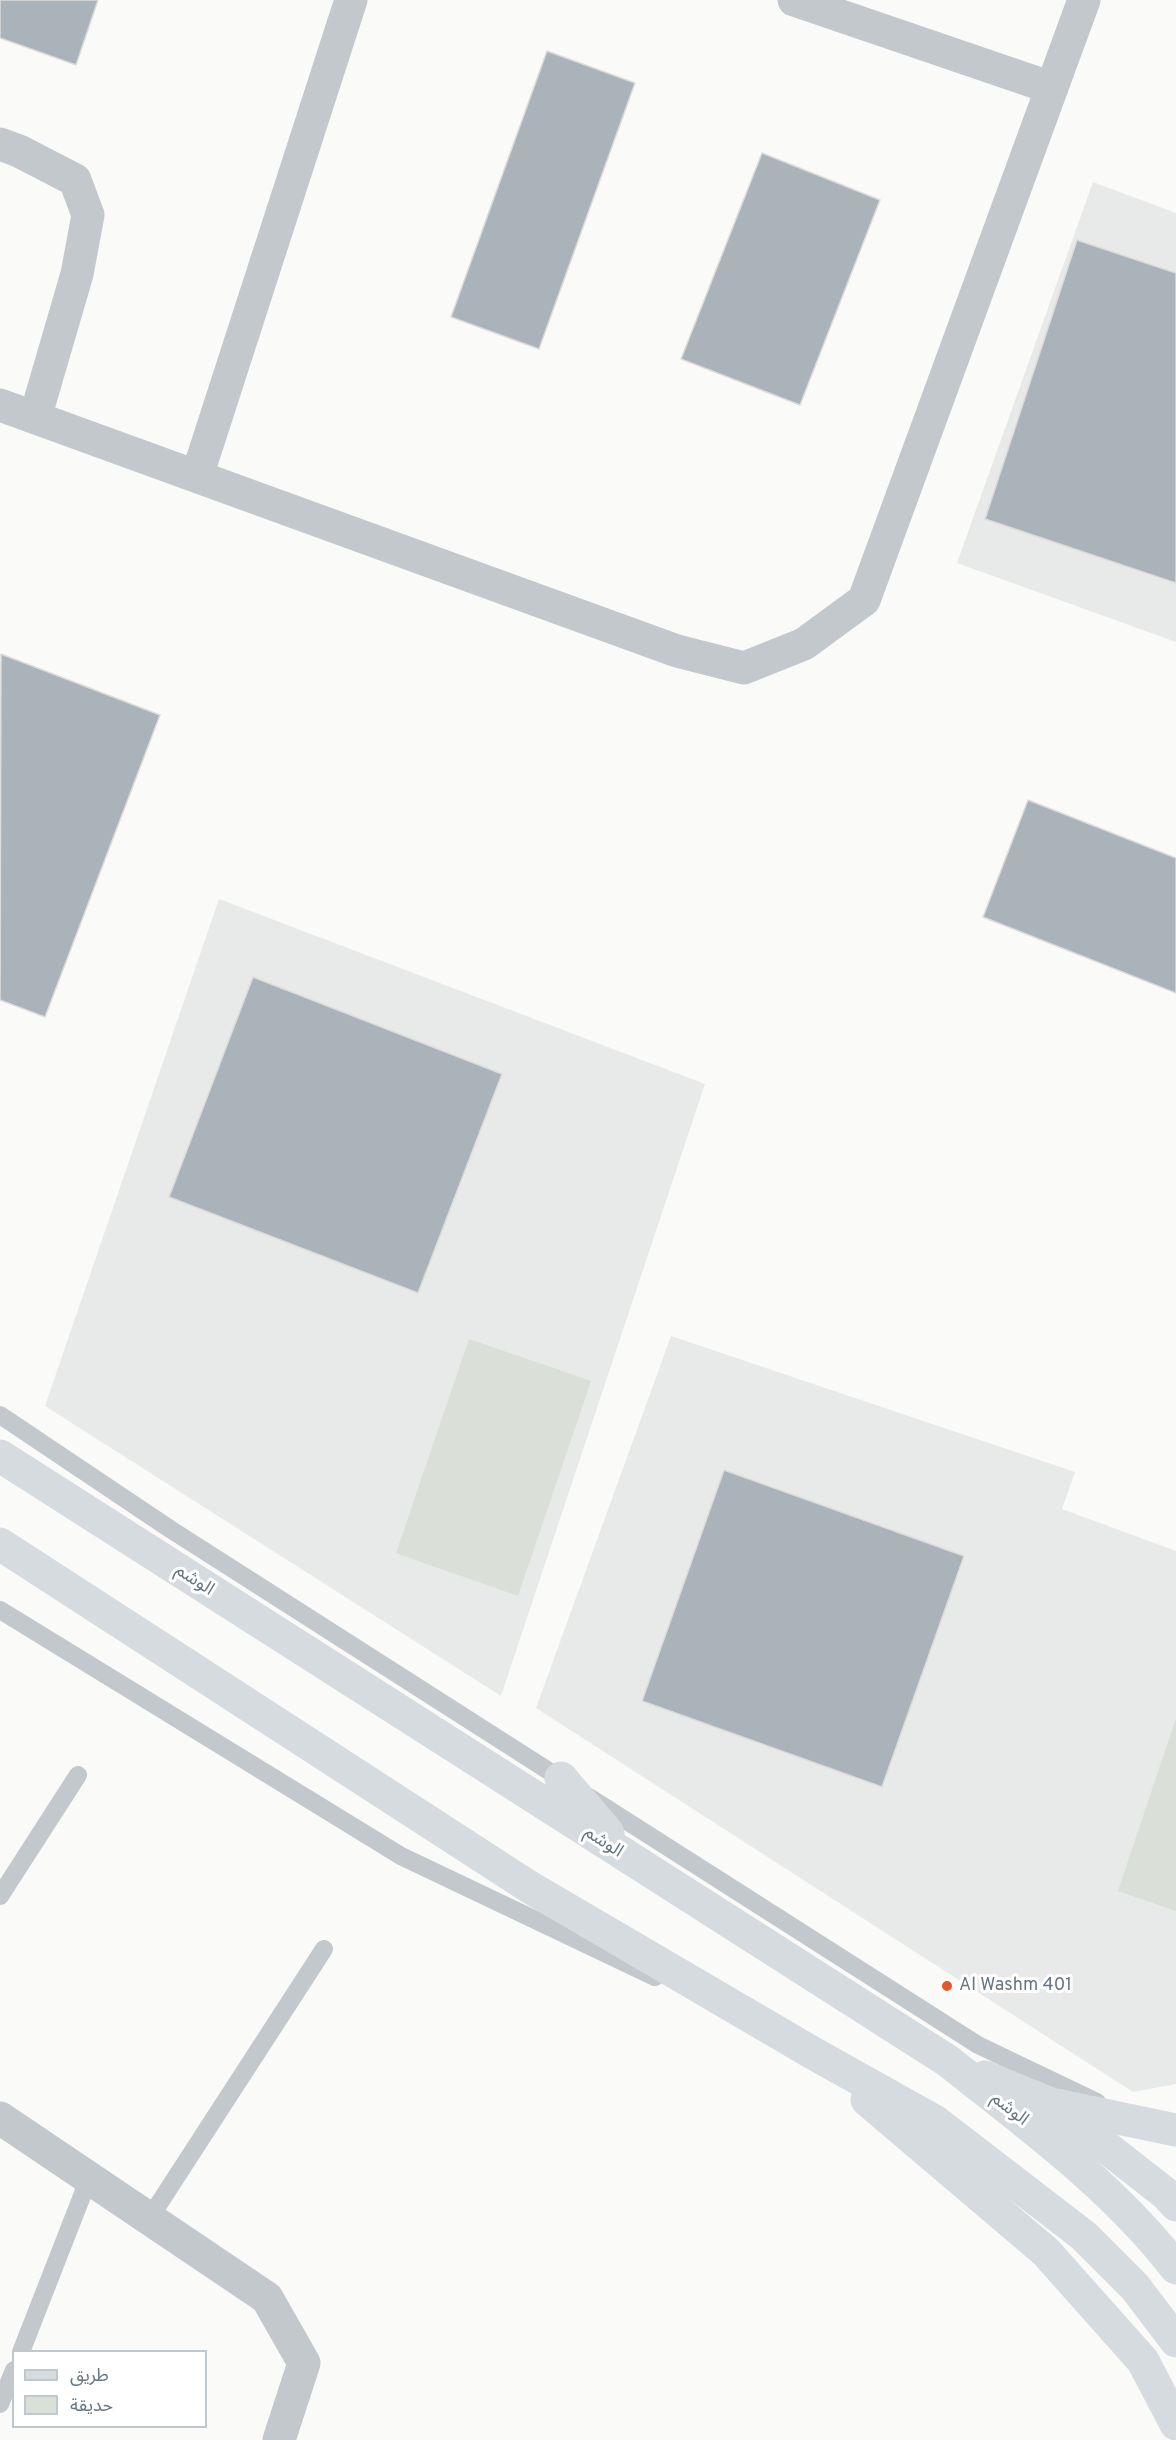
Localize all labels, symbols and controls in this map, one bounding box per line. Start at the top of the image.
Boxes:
street label: الوشم [171,1561,217,1601]
street label: الوشم [580,1823,626,1863]
place label: Al Washm 401 [959,1975,1072,1997]
marker: Al Washm 401 [940,1979,954,1993]
street label: الوشم [986,2089,1032,2131]
legend [12,2350,207,2428]
text: طريق [70,2365,109,2388]
text: حديقة [70,2395,113,2418]

